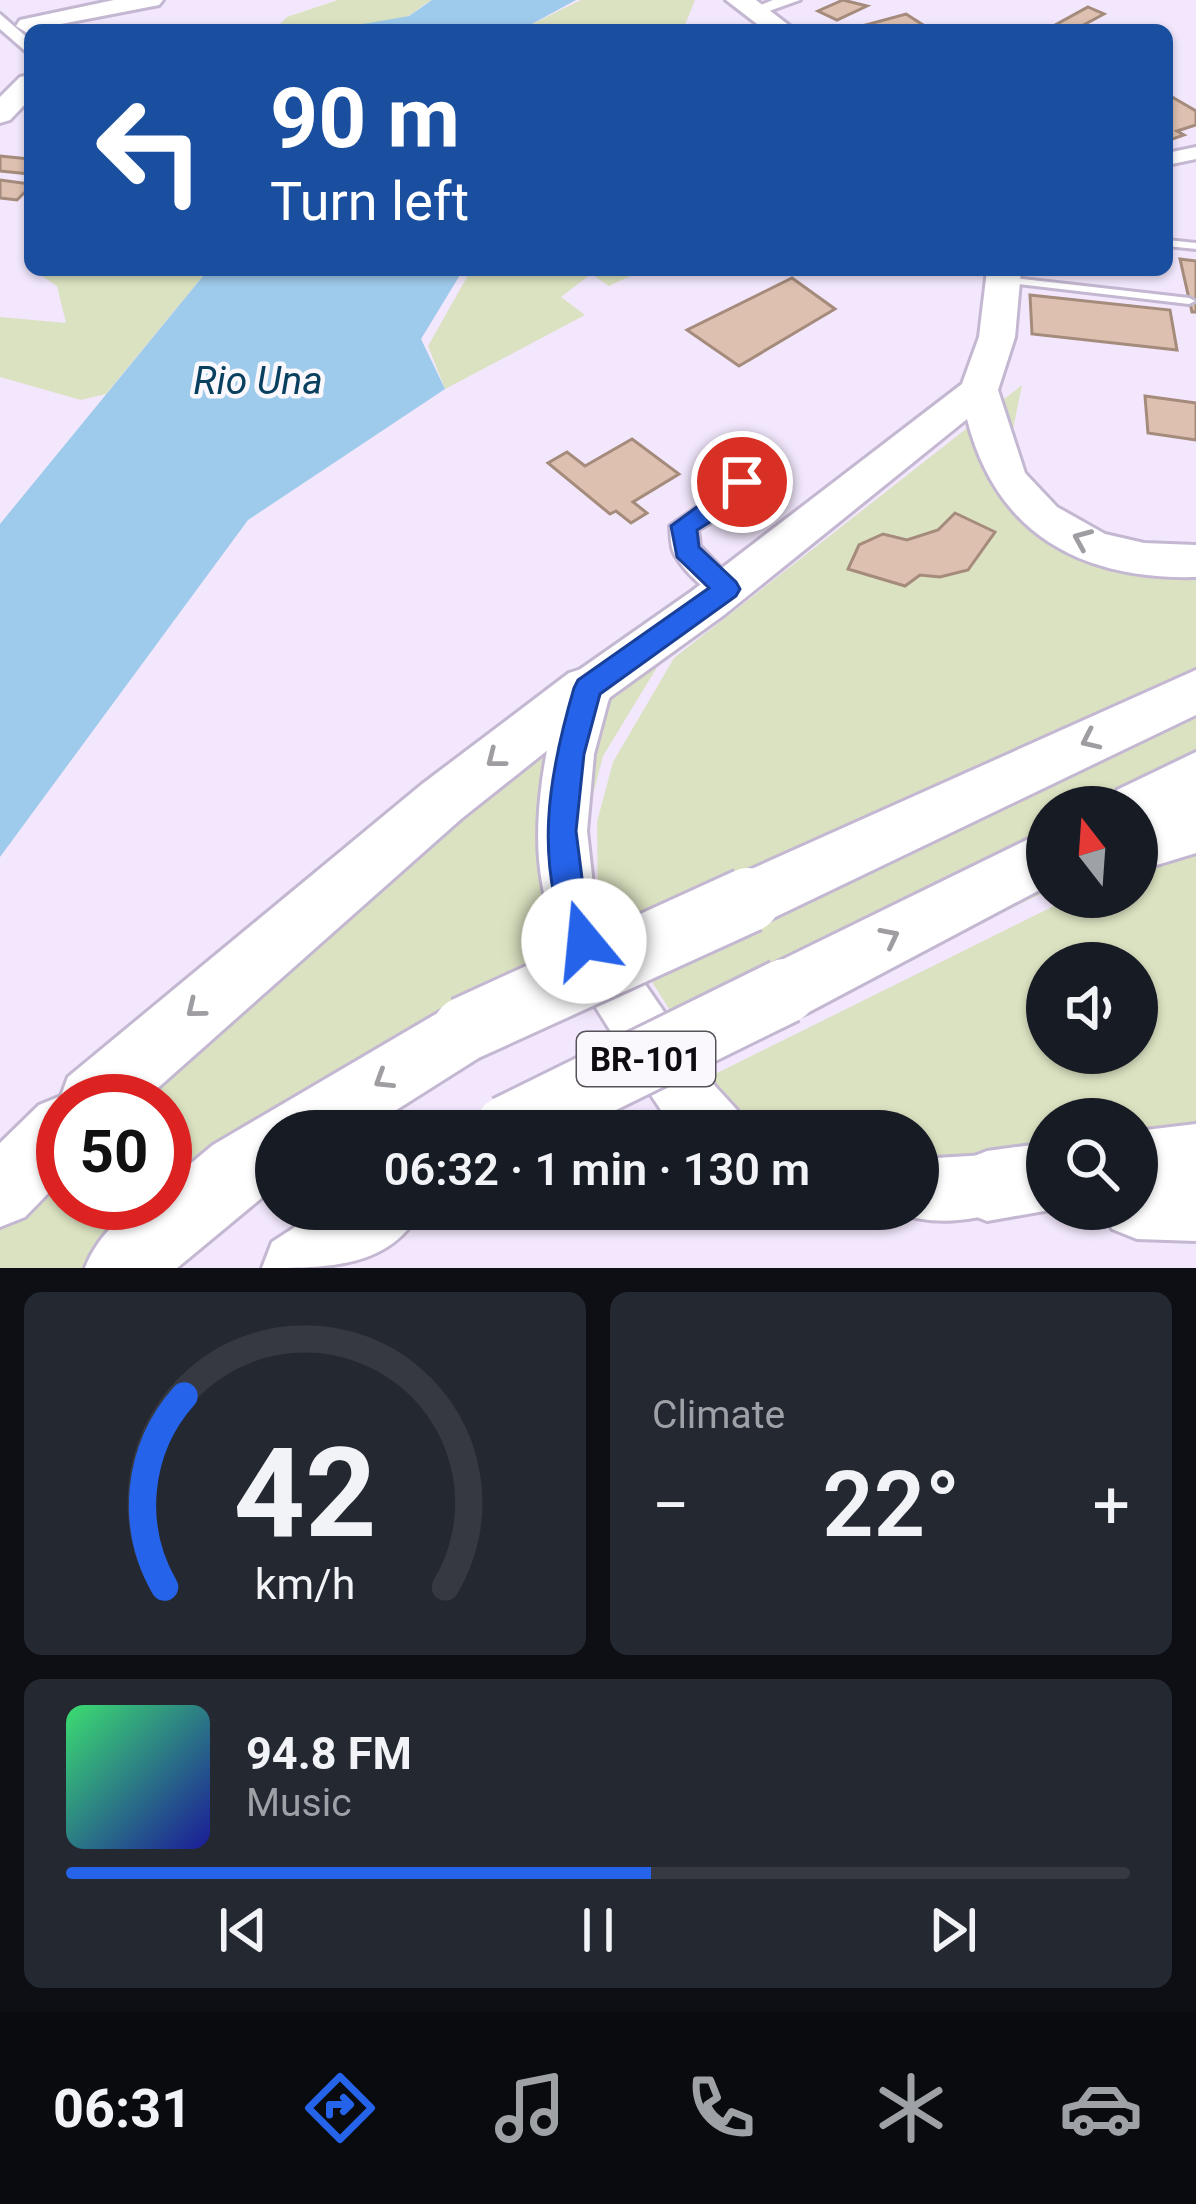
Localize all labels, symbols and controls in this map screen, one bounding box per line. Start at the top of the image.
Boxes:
text: 90 m [270,69,460,168]
icon: left [72,72,228,228]
text: Turn left [270,170,469,233]
water label: Rio Una [193,358,323,404]
pin [691,431,793,533]
icon: arrive [709,449,775,515]
one-way arrow [1073,529,1094,553]
one-way arrow [1081,726,1102,749]
one-way arrow [487,745,509,766]
north arrow [1026,786,1158,918]
map controls [1026,786,1158,1230]
position arrow [521,878,647,1004]
one-way arrow [877,929,899,952]
button: sound [1026,942,1158,1074]
one-way arrow [187,994,209,1016]
road number: BR-101 [577,1032,715,1086]
one-way arrow [375,1066,397,1088]
speed limit sign: 50 [36,1074,192,1230]
button: search [1026,1098,1158,1230]
text: 06:32 · 1 min · 130 m [384,1143,810,1196]
text: Climate [652,1392,785,1438]
text: 42 [233,1420,377,1566]
text: 22° [822,1453,960,1558]
text: − [652,1467,690,1544]
text: + [1093,1467,1130,1544]
text: km/h [255,1558,355,1608]
text: 94.8 FM [246,1727,412,1780]
text: Music [246,1780,352,1826]
icon: previous [210,1897,276,1963]
icon: pause [565,1897,631,1963]
icon: next [920,1897,986,1963]
icon: directions [298,2066,382,2150]
icon: music [488,2066,572,2150]
icon: phone [679,2066,763,2150]
icon: climate [869,2066,953,2150]
icon: car [1059,2066,1143,2150]
text: 06:31 [53,2077,192,2140]

